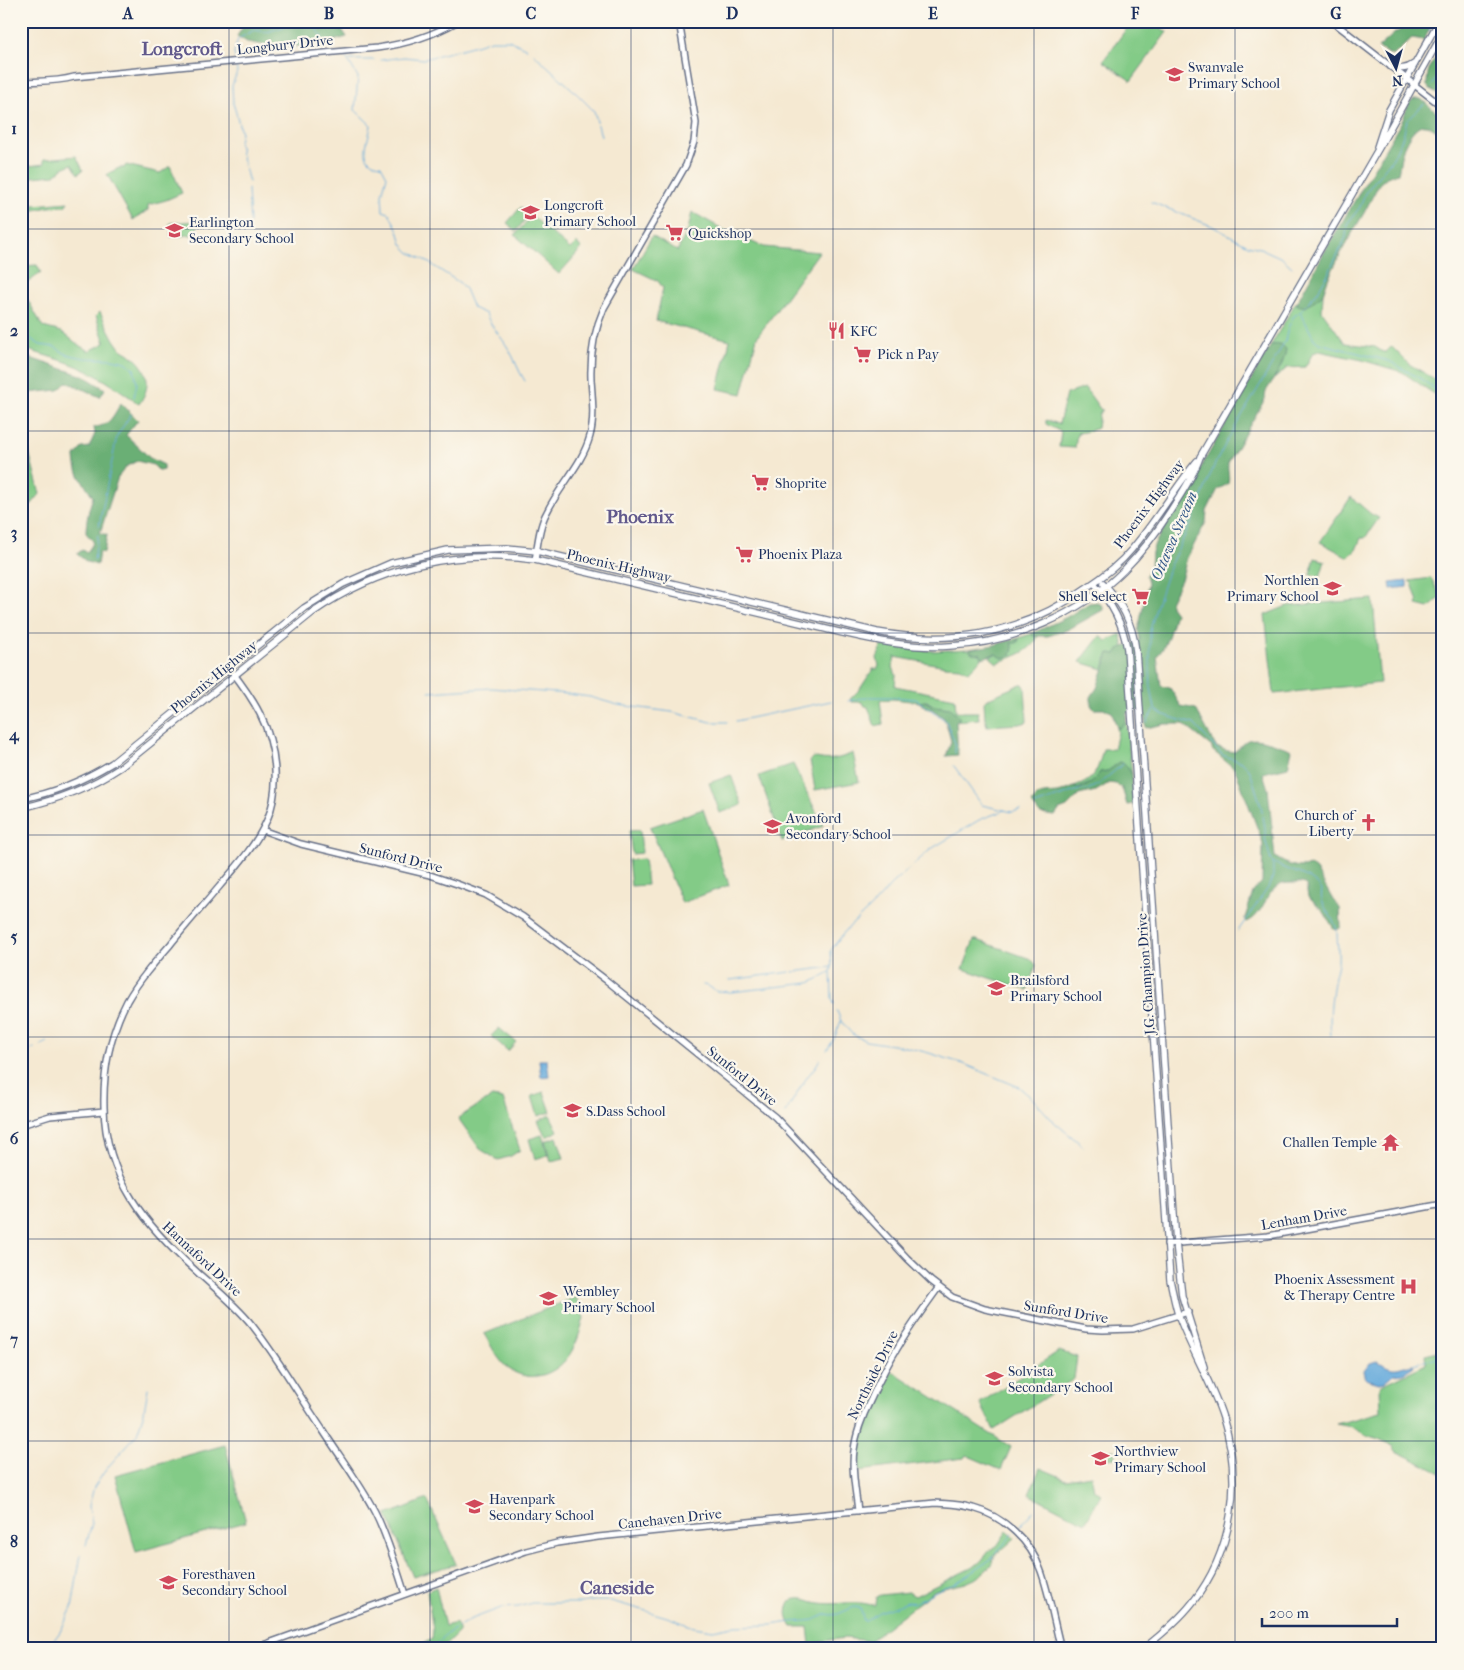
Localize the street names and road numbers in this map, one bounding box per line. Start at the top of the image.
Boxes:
street label: Longbury Drive [236,31,334,59]
street label: Phoenix Highway [1110,456,1188,552]
street label: Phoenix Highway [565,546,674,586]
street label: Phoenix Highway [167,636,261,717]
street label: Sunford Drive [358,839,444,877]
street label: J.G. Champion Drive [1133,912,1159,1037]
street label: Sunford Drive [704,1043,781,1109]
street label: Lenham Drive [1260,1202,1348,1234]
street label: Hannaford Drive [159,1218,245,1300]
street label: Sunford Drive [1023,1297,1109,1327]
street label: Northside Drive [844,1328,902,1422]
street label: Canehaven Drive [617,1505,723,1533]

